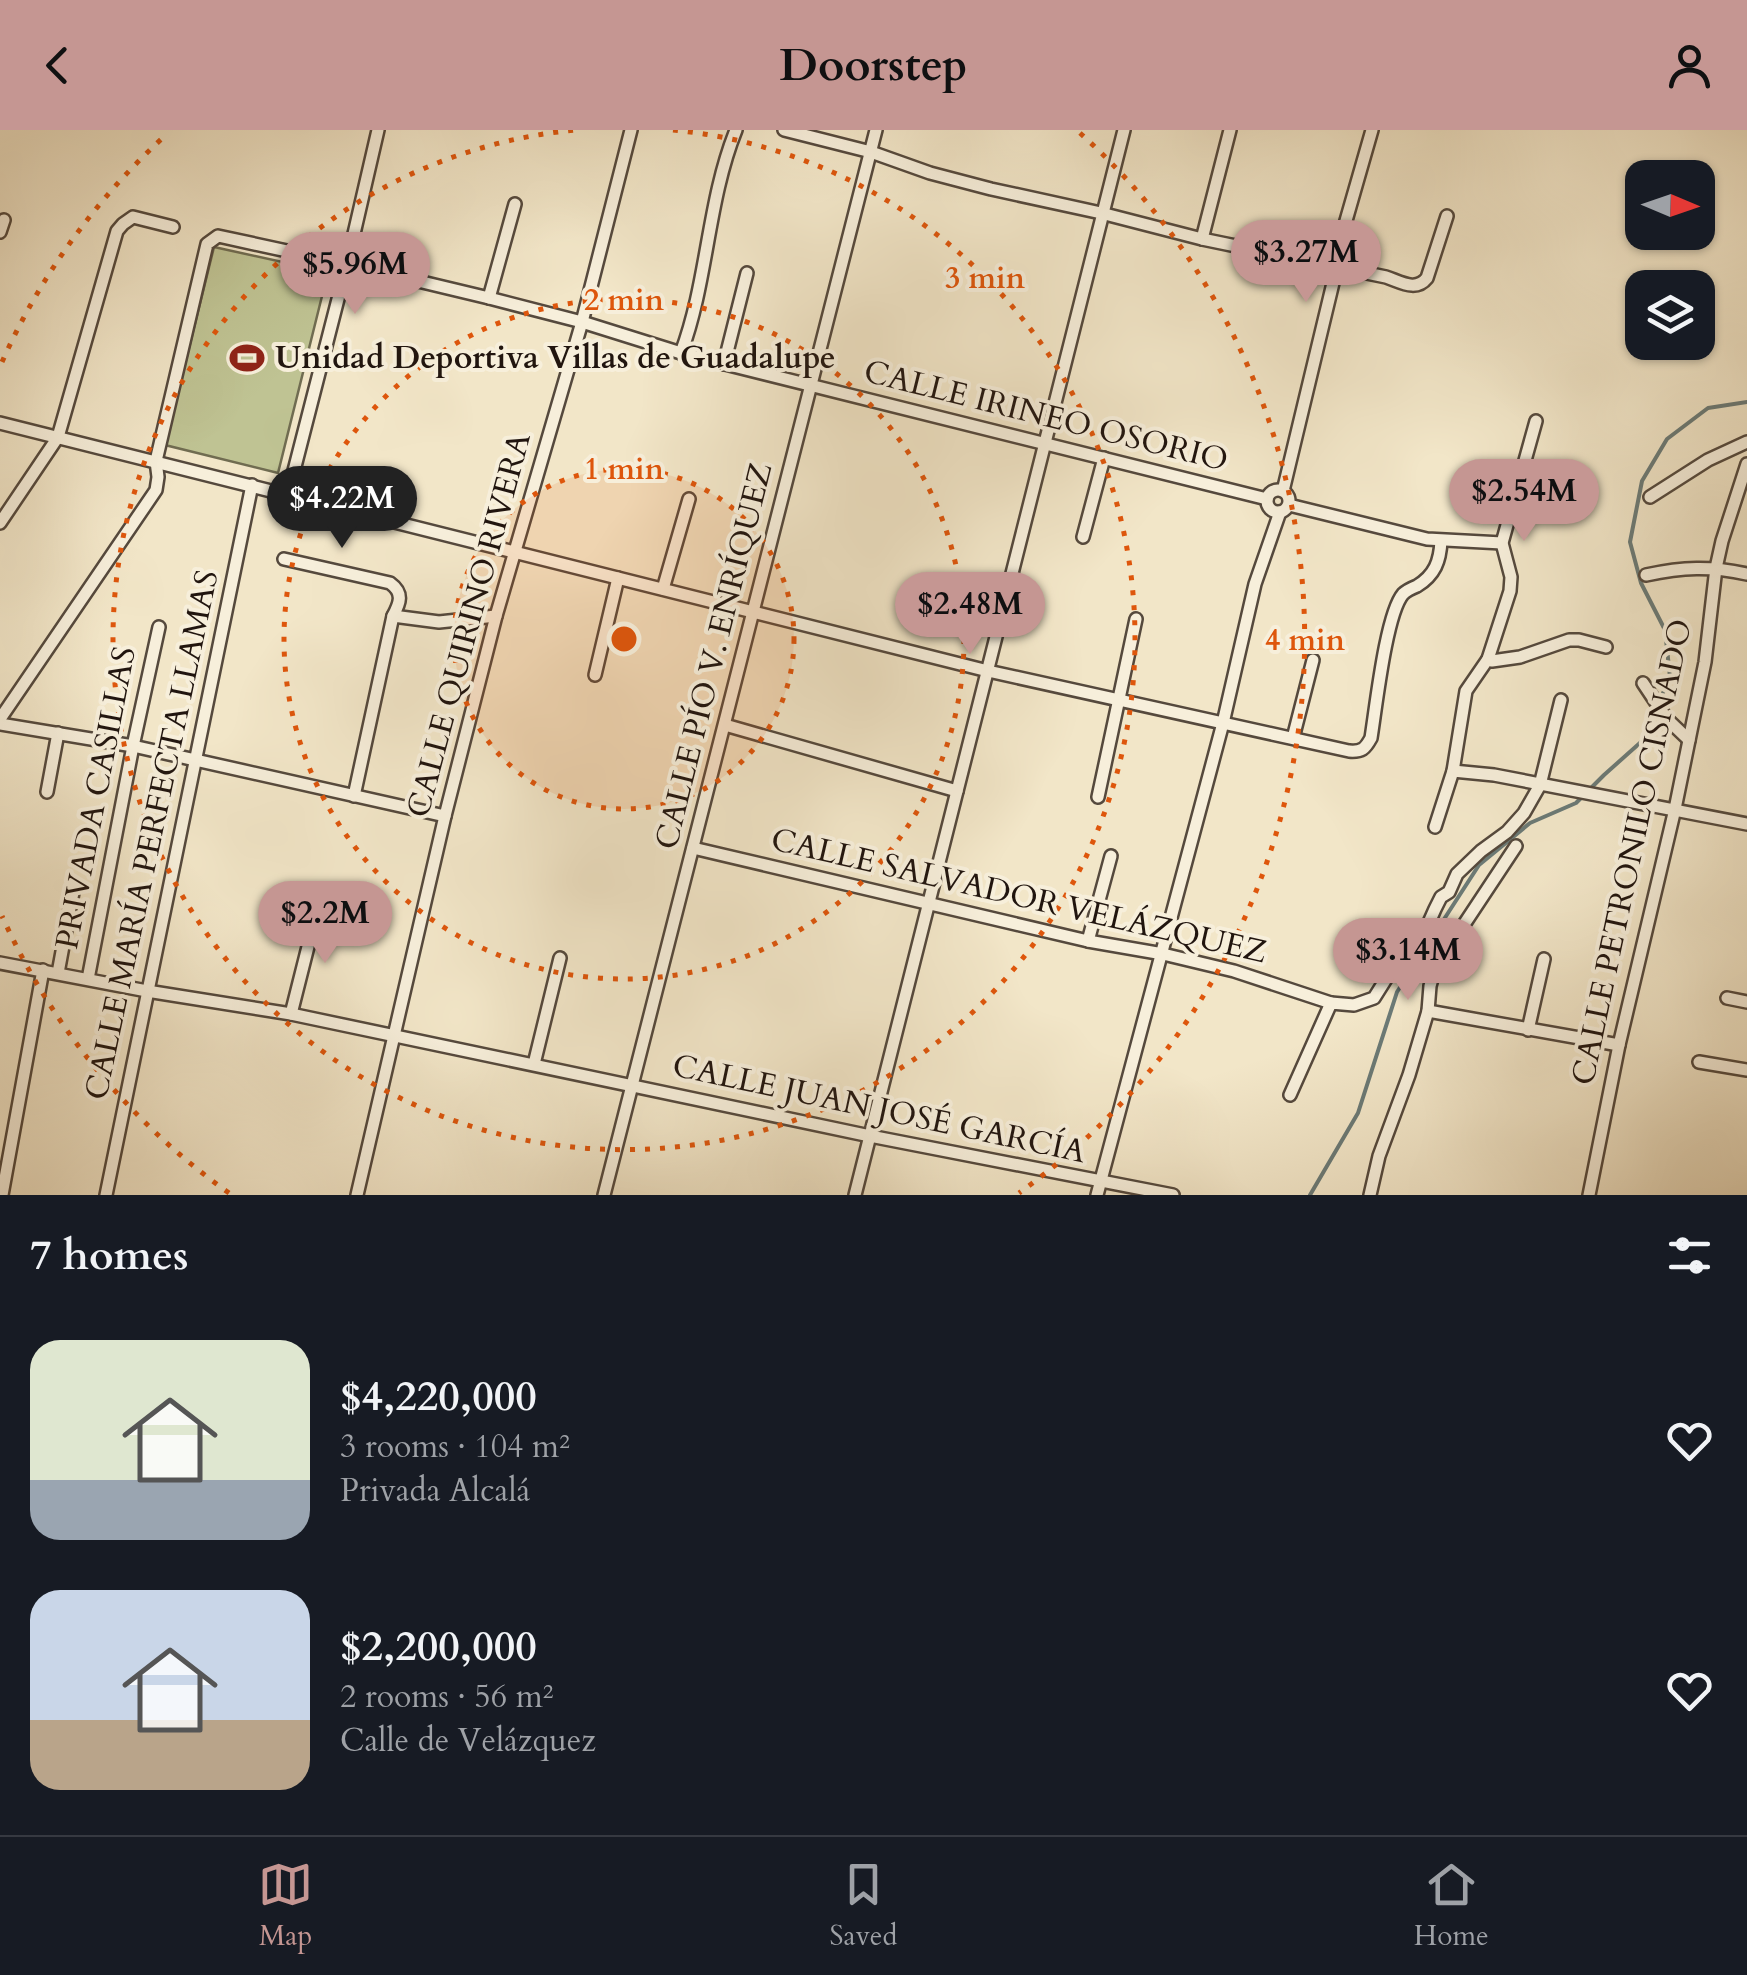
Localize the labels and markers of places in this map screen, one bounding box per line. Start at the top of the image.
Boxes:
pin: $3.27M [1225,220,1387,305]
pin: $5.96M [274,232,436,317]
place label: Unidad Deportiva Villas de Guadalupe [275,336,836,380]
sports icon: Unidad Deportiva Villas de Guadalupe [228,339,266,377]
pin: $2.54M [1443,459,1605,544]
pin: $4.22M [261,466,423,551]
pin: $2.48M [889,572,1051,657]
centre of rings [606,621,642,657]
pin: $2.2M [255,881,395,966]
pin: $3.14M [1327,918,1489,1003]

